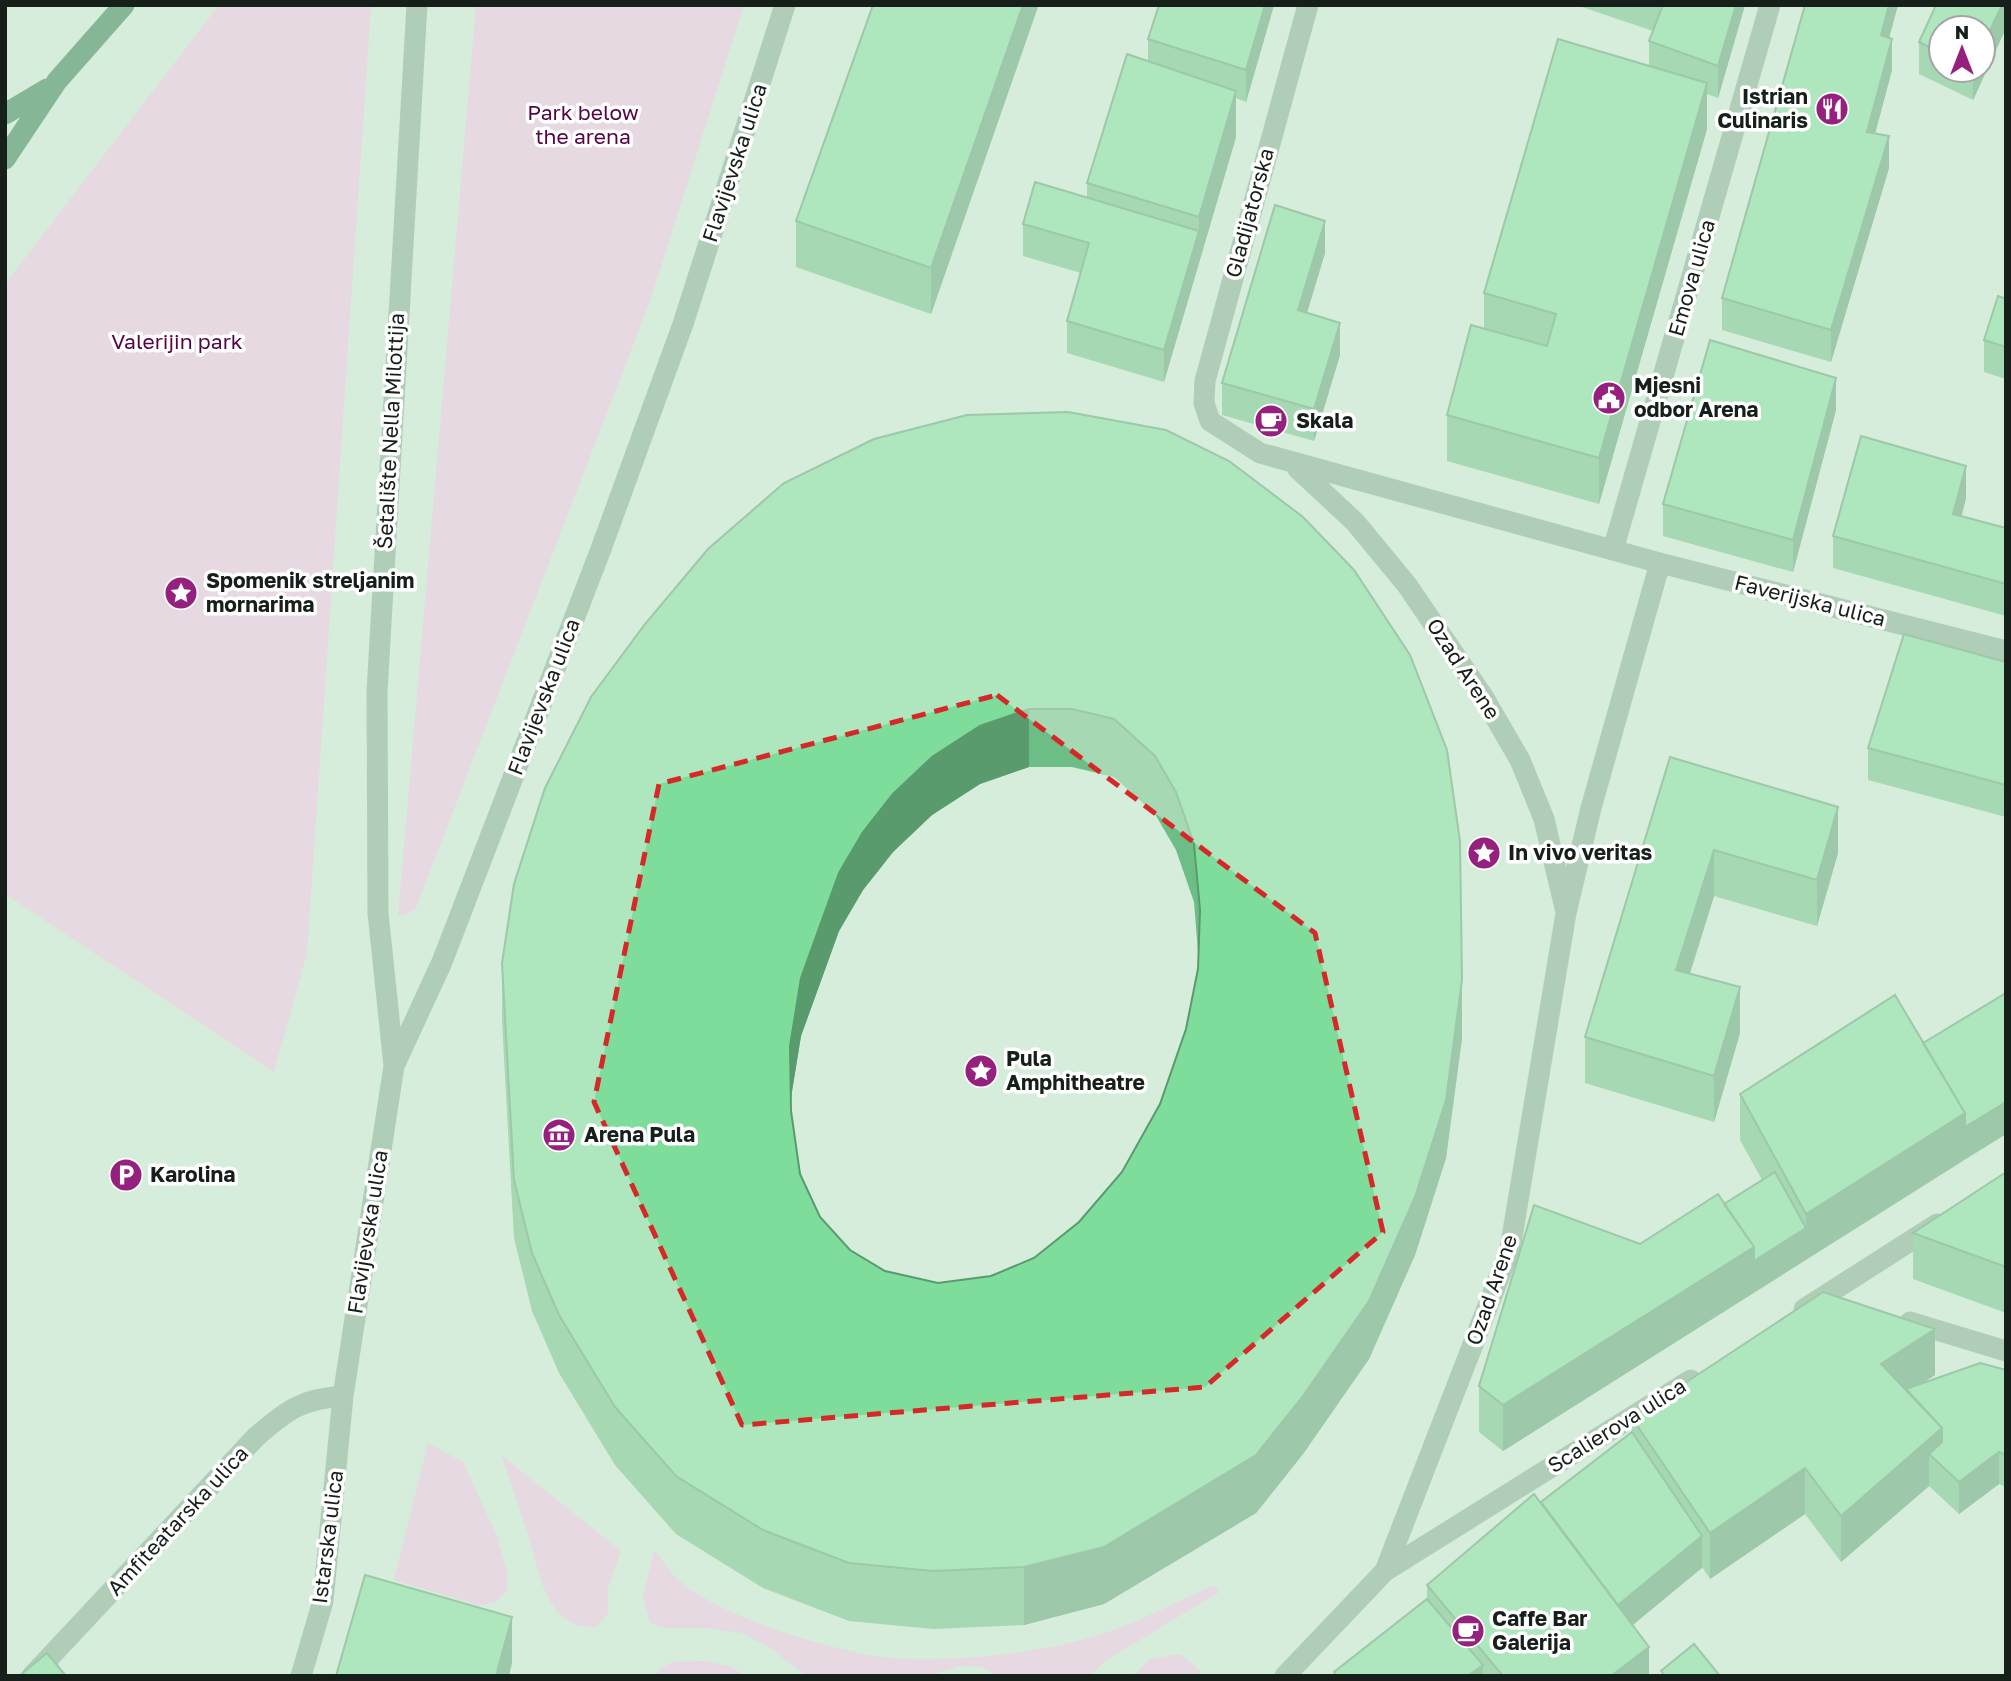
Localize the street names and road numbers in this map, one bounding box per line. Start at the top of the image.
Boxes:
street label: Flavijevska ulica [696,80,772,245]
street label: Gladijatorska [1219,145,1279,280]
street label: Emova ulica [1662,216,1720,339]
street label: Šetalište Nella Milottija [371,312,409,550]
street label: Faverijska ulica [1732,569,1888,631]
street label: Ozad Arene [1422,613,1506,724]
street label: Flavijevska ulica [501,615,585,779]
street label: Flavijevska ulica [341,1148,393,1316]
street label: Ozad Arene [1460,1231,1522,1348]
street label: Scalierova ulica [1543,1372,1690,1478]
street label: Amfiteatarska ulica [101,1440,253,1600]
street label: Istarska ulica [306,1469,348,1605]

